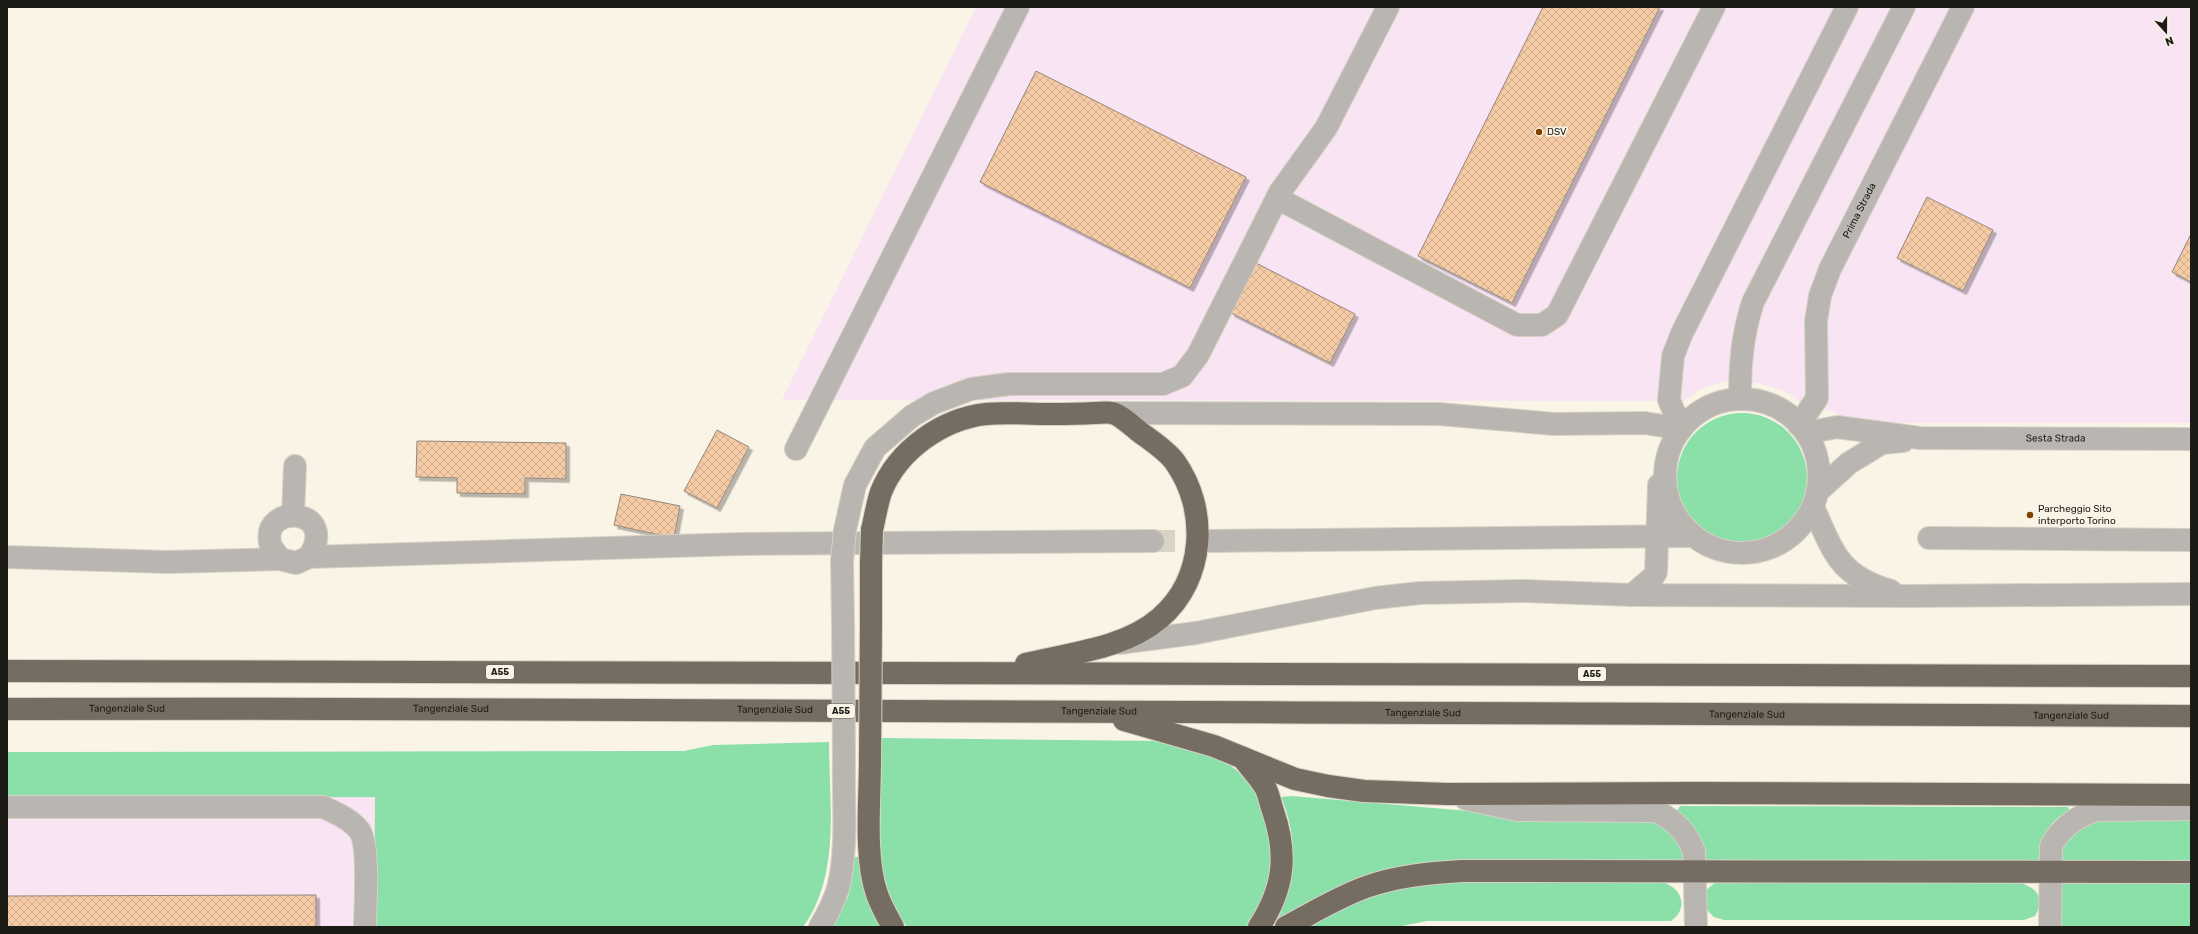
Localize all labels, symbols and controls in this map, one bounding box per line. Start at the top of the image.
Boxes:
north arrow [2146,12,2186,52]
text: N [2163,33,2175,48]
place label: DSV [1547,126,1567,138]
marker: DSV [1534,127,1544,137]
street label: Prima Strada [1841,181,1879,240]
street label: Sesta Strada [2026,432,2086,445]
place label: Parcheggio Sito interporto Torino [2038,503,2116,527]
marker: Parcheggio Sito interporto Torino [2025,510,2035,520]
road number: A55 [486,665,514,679]
road number: A55 [1578,667,1606,681]
street label: Tangenziale Sud [89,703,165,715]
street label: Tangenziale Sud [413,703,489,715]
street label: Tangenziale Sud [737,704,813,716]
road number: A55 [827,704,855,718]
street label: Tangenziale Sud [1061,705,1137,718]
street label: Tangenziale Sud [1385,707,1461,719]
street label: Tangenziale Sud [1709,708,1785,721]
street label: Tangenziale Sud [2033,710,2109,722]

